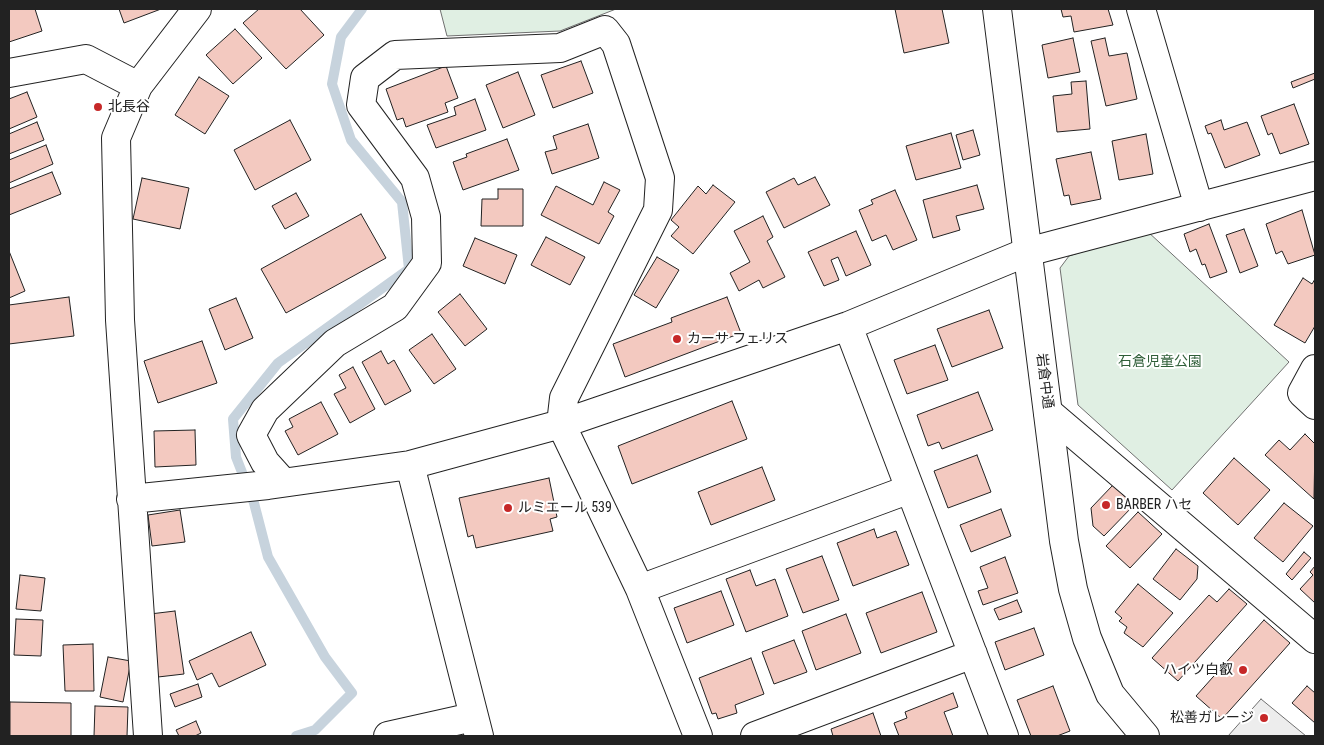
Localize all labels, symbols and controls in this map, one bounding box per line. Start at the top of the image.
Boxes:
place label: 北長谷 [108,99,150,115]
marker: 北長谷 [92,101,104,113]
place label: カーサ フェリス [687,331,788,347]
marker: カーサ フェリス [671,333,683,345]
street label: 岩倉中通 [1032,352,1056,410]
park label: 石倉児童公園 [1118,354,1202,370]
place label: BARBER ハセ [1116,497,1192,513]
marker: BARBER ハセ [1100,499,1112,511]
place label: ルミエール 539 [518,500,612,516]
marker: ルミエール 539 [502,502,514,514]
place label: ハイツ白叡 [1163,662,1233,678]
marker: ハイツ白叡 [1237,664,1249,676]
place label: 松善ガレージ [1170,710,1254,726]
marker: 松善ガレージ [1258,712,1270,724]

